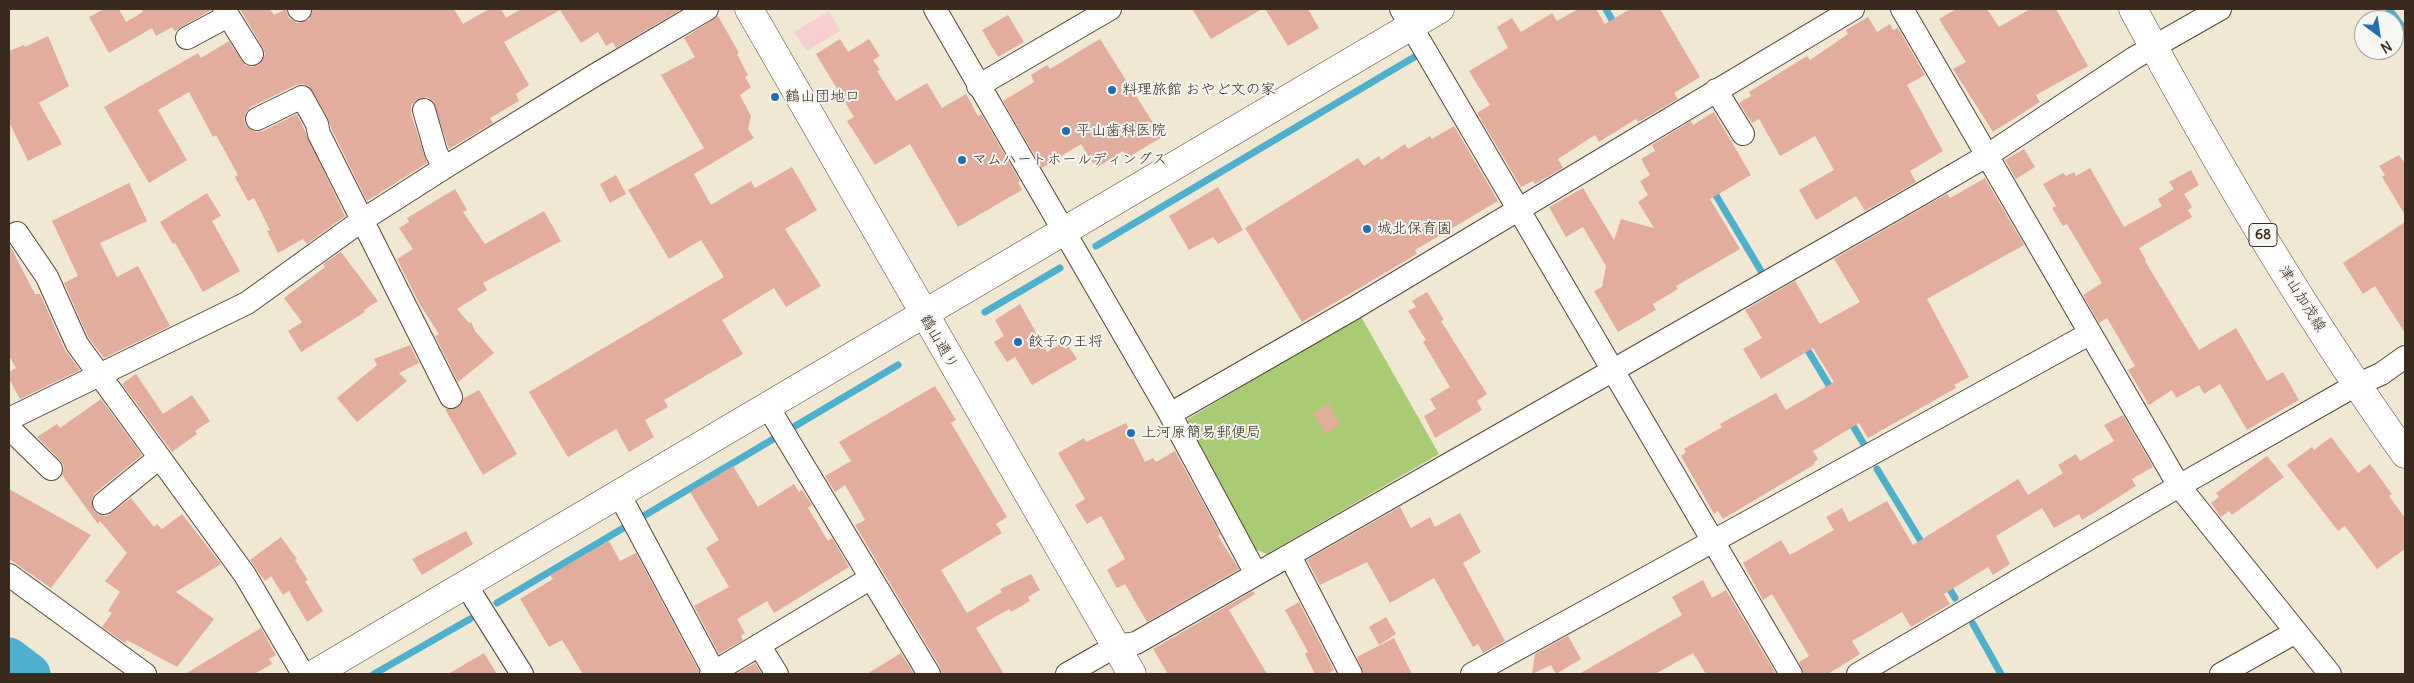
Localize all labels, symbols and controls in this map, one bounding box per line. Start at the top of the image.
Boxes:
north arrow [2354,10,2404,60]
text: N [2377,37,2395,57]
place label: 料理旅館 おやど文の家 [1122,81,1276,99]
marker: 料理旅館 おやど文の家 [1106,84,1118,96]
place label: 鶴山団地口 [785,88,860,106]
marker: 鶴山団地口 [769,91,781,103]
place label: 平山歯科医院 [1076,122,1166,140]
marker: 平山歯科医院 [1060,125,1072,137]
place label: マムハートホールディングス [972,151,1167,169]
marker: マムハートホールディングス [956,154,968,166]
place label: 城北保育園 [1377,220,1452,238]
marker: 城北保育園 [1361,223,1373,235]
road number: 68 [2249,224,2277,246]
street label: 津山加茂線 [2274,262,2330,336]
street label: 鶴山通り [916,312,962,372]
place label: 餃子の王将 [1028,333,1103,351]
marker: 餃子の王将 [1012,336,1024,348]
place label: 上河原簡易郵便局 [1141,424,1261,442]
marker: 上河原簡易郵便局 [1125,427,1137,439]

